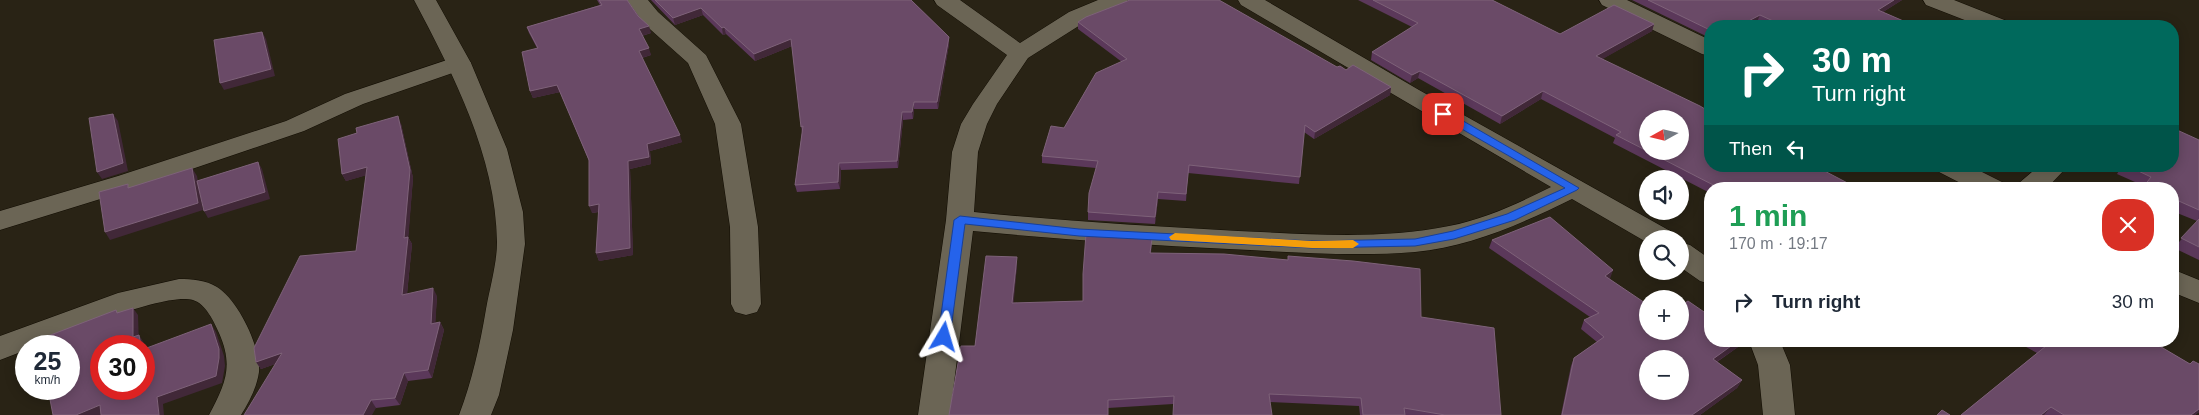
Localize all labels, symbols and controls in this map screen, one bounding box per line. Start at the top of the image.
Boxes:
icon: right [1729,40,1794,105]
text: 30 m [1812,40,1892,79]
text: Turn right [1812,81,1905,106]
pin [1422,93,1464,135]
icon: arrive [1429,100,1457,128]
north arrow [1639,110,1689,160]
map controls [1639,110,1689,400]
icon: left [1782,135,1810,163]
text: Then [1729,138,1772,159]
button: sound [1639,170,1689,220]
text: 1 min [1729,199,1807,232]
button: close [2102,199,2154,251]
button: search [1639,230,1689,280]
text: 170 m · 19:17 [1729,235,1828,252]
icon: right [1729,288,1757,316]
button: + [1639,290,1689,340]
text: Turn right [1772,291,1860,312]
text: 30 m [2112,291,2154,312]
position arrow [917,310,969,362]
speed limit sign: 30 [90,335,155,400]
text: 25 [34,347,61,375]
button: − [1639,350,1689,400]
text: km/h [34,373,61,387]

